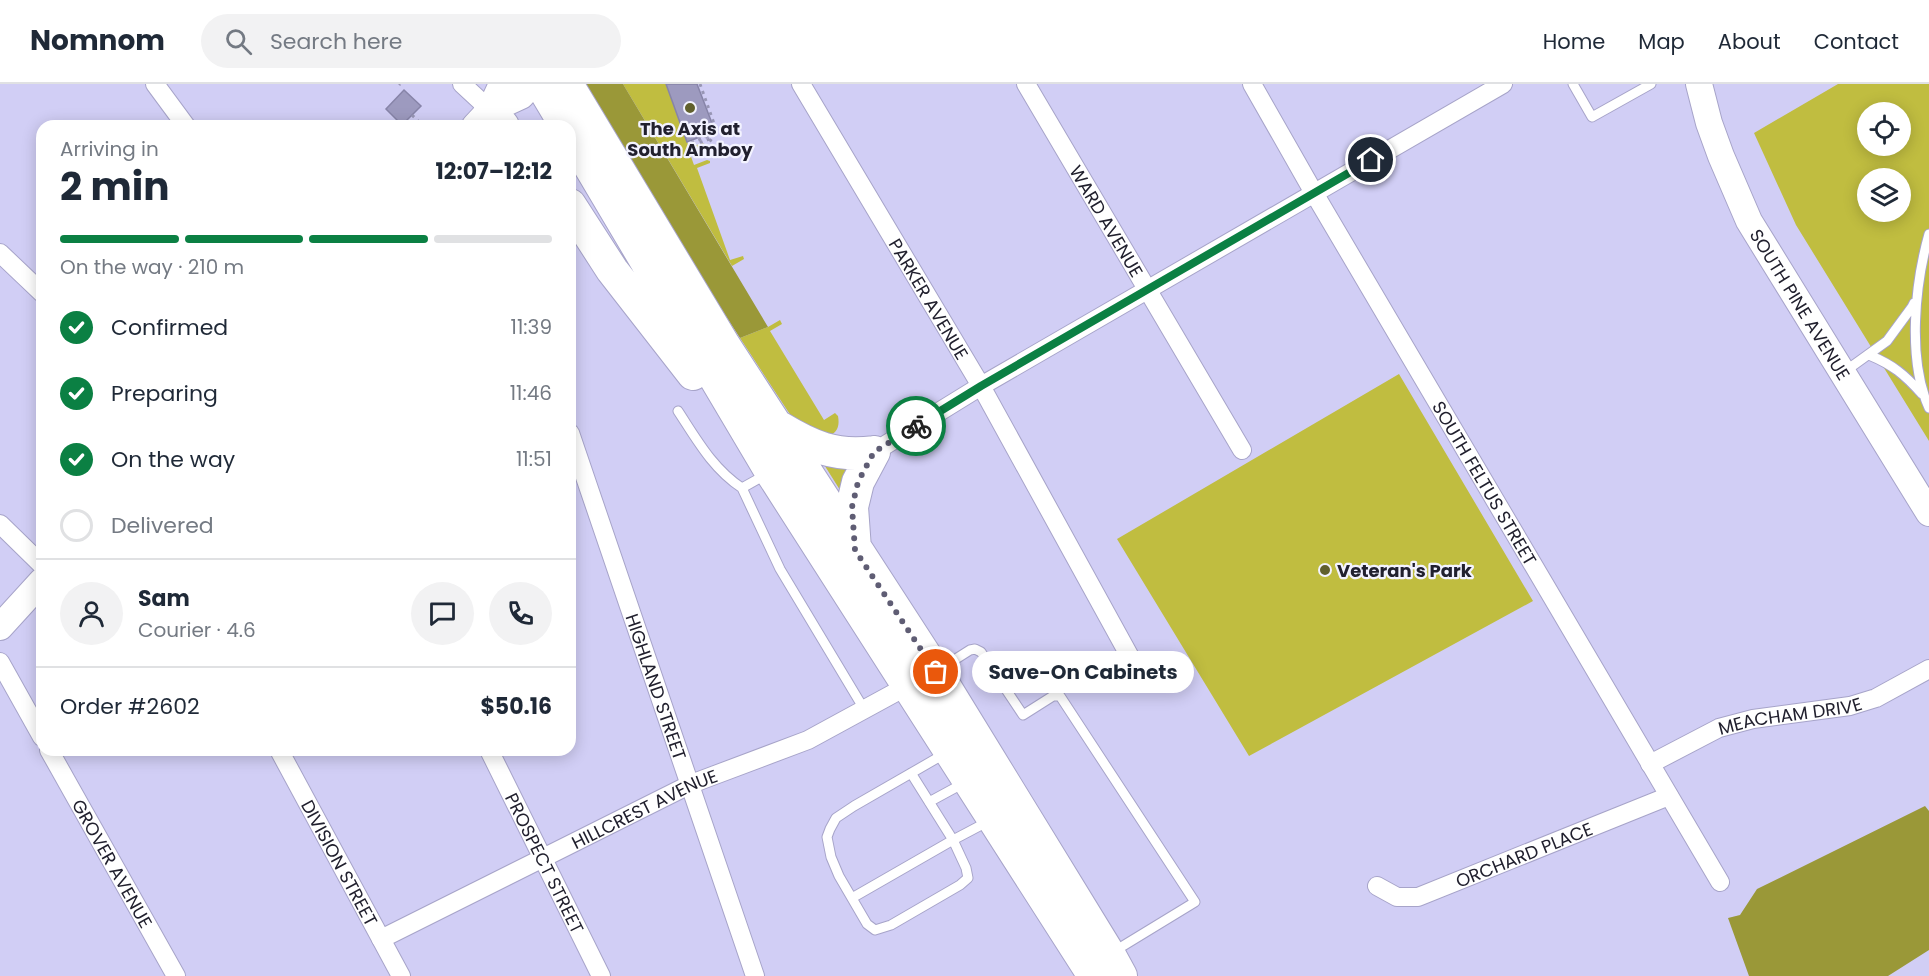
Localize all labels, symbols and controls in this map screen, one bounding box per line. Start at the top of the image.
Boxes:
search box [201,14,621,68]
text: Nomnom [30,21,165,60]
icon: search [222,25,255,58]
text: Search here [270,26,402,57]
text: Home [1543,27,1605,56]
text: Map [1638,27,1685,56]
text: About [1718,27,1781,56]
text: Contact [1814,27,1899,56]
marker: The Axis at South Amboy [683,101,697,115]
map controls [1857,102,1911,222]
button: locate [1857,102,1911,156]
place label: The Axis at South Amboy [627,116,753,162]
pin [1345,134,1396,185]
text: Arriving in [60,135,159,163]
icon: home [1354,143,1387,176]
text: 12:07–12:12 [436,156,552,187]
text: 2 min [60,159,170,214]
street label: WARD AVENUE [1064,160,1150,281]
button: layers [1857,168,1911,222]
street label: SOUTH PINE AVENUE [1744,224,1856,385]
street label: PARKER AVENUE [883,234,975,364]
text: On the way · 210 m [60,253,244,281]
icon: check [60,311,93,344]
text: Confirmed [111,312,228,343]
text: 11:39 [511,313,552,341]
icon: check [60,377,93,410]
text: Preparing [111,378,218,409]
text: 11:46 [510,379,552,407]
courier [886,396,946,456]
street label: SOUTH FELTUS STREET [1427,396,1543,570]
icon: bike [900,410,933,443]
icon: check [60,443,93,476]
text: On the way [111,444,235,475]
text: 11:51 [516,445,552,473]
text: Delivered [111,510,214,541]
place label: Veteran's Park [1337,558,1473,583]
marker: Veteran's Park [1318,563,1332,577]
button: person [60,582,123,645]
button: chat [411,582,474,645]
button: phone [489,582,552,645]
text: Sam [138,583,190,614]
street label: HIGHLAND STREET [620,610,693,763]
text: Courier · 4.6 [138,616,256,644]
pin [910,646,961,697]
callout: Save-On Cabinets [972,651,1194,693]
icon: bag [919,655,952,688]
text: Save-On Cabinets [988,658,1178,686]
text: Order #2602 [60,691,200,722]
text: $50.16 [480,691,552,722]
street label: MEACHAM DRIVE [1715,691,1865,740]
street label: HILLCREST AVENUE [567,763,721,854]
street label: PROSPECT STREET [500,788,590,938]
street label: GROVER AVENUE [67,794,159,932]
street label: DIVISION STREET [296,795,384,930]
street label: ORCHARD PLACE [1452,816,1596,893]

